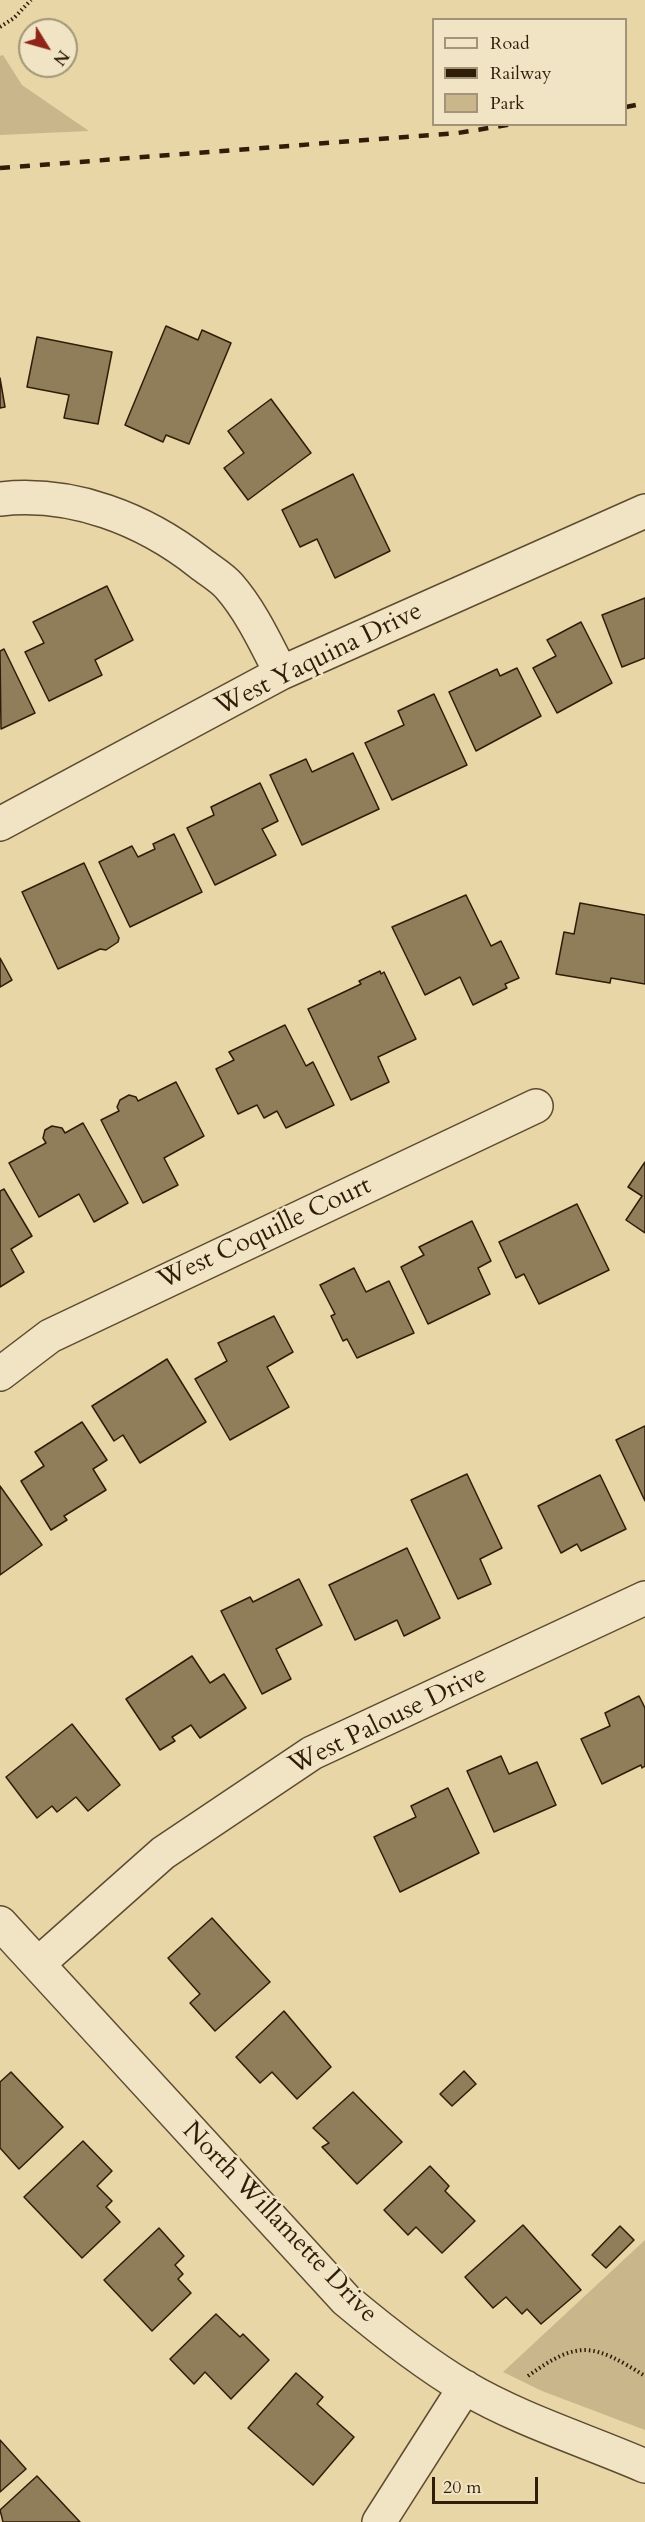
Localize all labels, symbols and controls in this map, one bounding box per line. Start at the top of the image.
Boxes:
north arrow [18,18,78,78]
legend [432,18,627,126]
text: Road [490,31,530,56]
text: N [48,45,74,70]
text: Railway [490,61,552,86]
text: Park [490,91,525,116]
street label: West Yaquina Drive [210,596,428,724]
street label: West Coquille Court [153,1171,377,1297]
street label: West Palouse Drive [284,1660,492,1782]
street label: North Willamette Drive [175,2116,383,2330]
scale bar [435,2465,542,2503]
text: 20 m [443,2475,482,2500]

